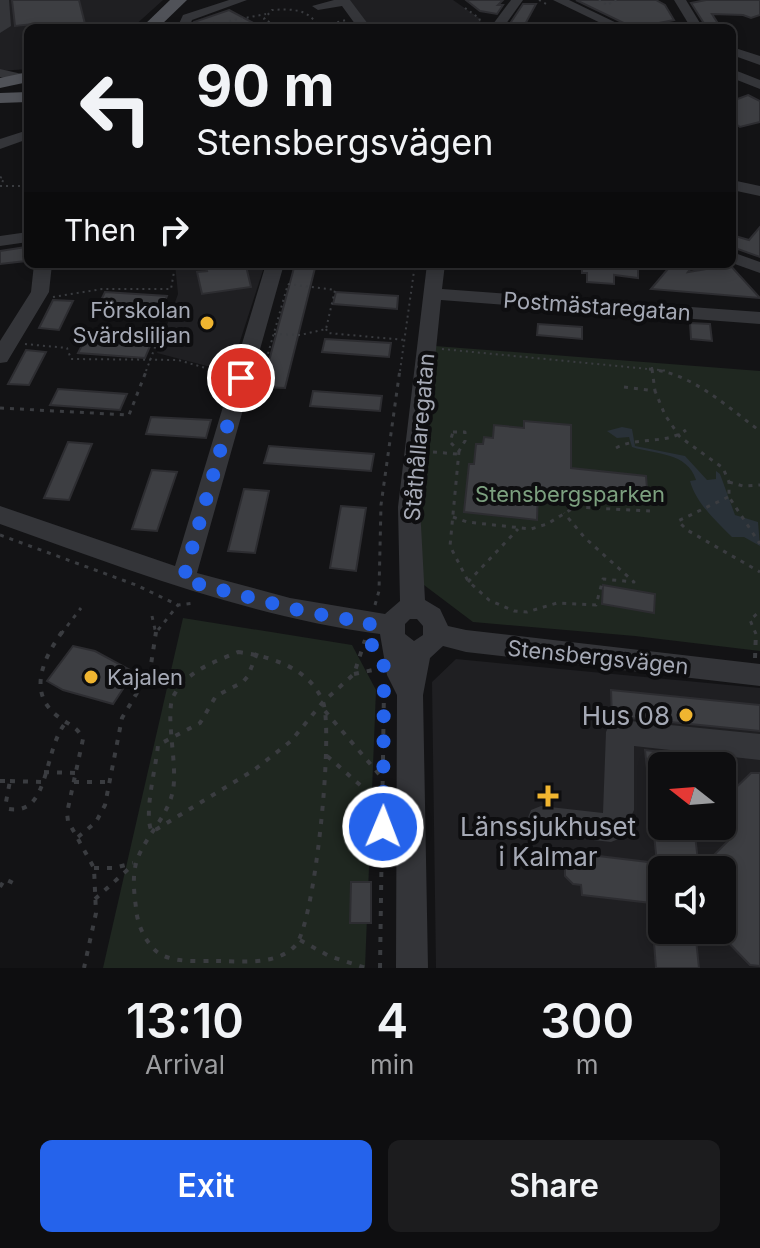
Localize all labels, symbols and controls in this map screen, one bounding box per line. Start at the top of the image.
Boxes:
text: 90 m [196,52,335,120]
icon: left [64,56,168,160]
text: Stensbergsvägen [196,120,493,164]
icon: right [152,208,196,252]
text: Then [64,212,136,248]
street label: Postmästaregatan [502,286,692,326]
place label: Förskolan Svärdsliljan [73,297,191,348]
marker: Förskolan Svärdsliljan [198,314,216,332]
pin [207,344,275,412]
street label: Ståthållaregatan [399,352,439,522]
icon: arrive [219,356,263,400]
park label: Stensbergsparken [475,481,665,507]
street label: Stensbergsvägen [506,635,690,679]
place label: Kajalen [107,664,183,690]
marker: Kajalen [82,668,100,686]
place label: Hus 08 [582,700,670,731]
marker: Hus 08 [677,706,695,724]
north arrow [648,752,736,840]
map controls [648,752,736,944]
position arrow [341,785,425,869]
marker: Länssjukhuset i Kalmar [537,785,559,807]
place label: Länssjukhuset i Kalmar [460,811,636,872]
button: sound [648,856,736,944]
text: 13:10 [126,991,244,1050]
text: 4 [376,991,408,1050]
text: 300 [540,991,634,1050]
text: Arrival [145,1049,225,1080]
text: min [370,1049,414,1080]
text: m [576,1049,599,1080]
button: Exit [40,1140,372,1232]
button: Share [388,1140,720,1232]

